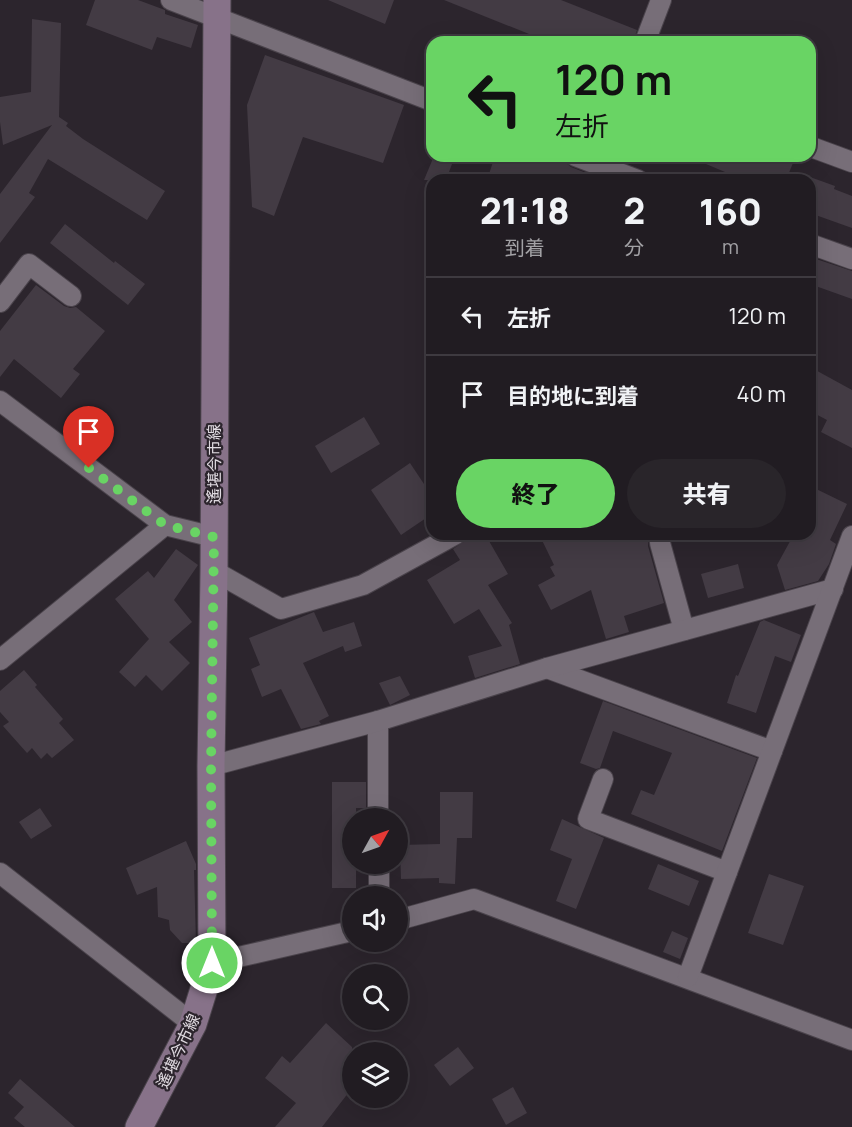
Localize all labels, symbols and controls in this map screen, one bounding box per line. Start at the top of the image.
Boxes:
text: 120 m [555,50,672,108]
icon: left [456,60,534,138]
text: 左折 [555,107,609,144]
text: 21:18 [480,186,570,235]
text: 2 [623,186,645,235]
text: 160 [699,187,762,236]
text: m [722,233,739,260]
text: 到着 [505,234,545,261]
text: 分 [624,234,644,261]
icon: left [456,300,489,333]
text: 120 m [728,301,786,331]
text: 左折 [507,303,551,333]
icon: arrive [456,378,489,411]
text: 40 m [737,379,786,409]
text: 目的地に到着 [507,381,639,411]
pin [63,406,114,468]
icon: arrive [72,415,105,448]
street label: 遙堪今市線 [203,424,225,504]
button: 終了 [456,459,615,528]
button: 共有 [627,459,786,528]
north arrow [342,808,408,874]
map controls [342,808,408,1108]
button: sound [342,886,408,952]
position arrow [180,931,244,995]
button: search [342,964,408,1030]
street label: 遙堪今市線 [151,1010,205,1092]
button: layers [342,1042,408,1108]

